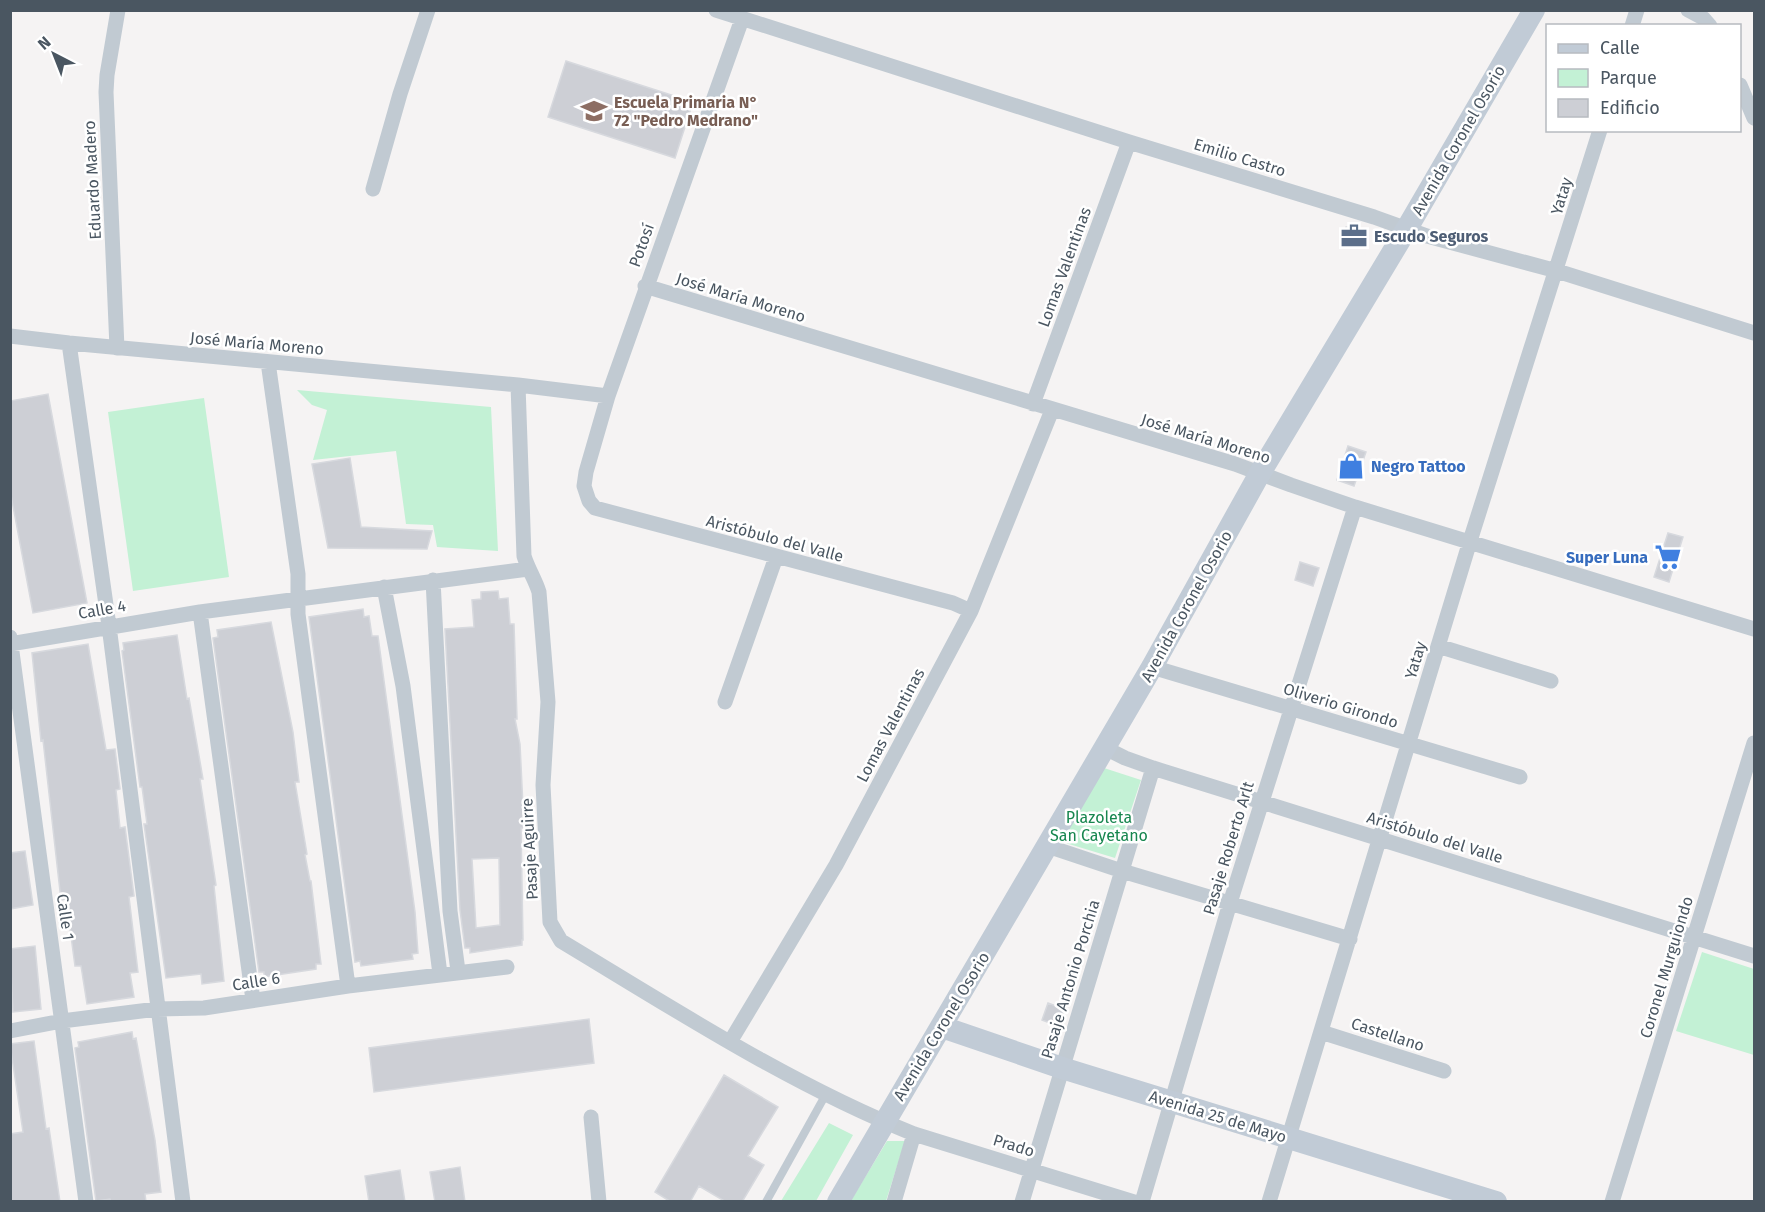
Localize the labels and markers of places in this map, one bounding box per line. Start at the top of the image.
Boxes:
place label: Escuela Primaria N° 72 "Pedro Medrano" [614,93,758,130]
school or university icon: Escuela Primaria N° 72 "Pedro Medrano" [579,96,609,126]
office icon: Escudo Seguros [1339,221,1369,251]
place label: Escudo Seguros [1374,227,1489,246]
shop icon: Negro Tattoo [1336,451,1366,481]
place label: Negro Tattoo [1371,457,1466,476]
supermarket icon: Super Luna [1653,542,1683,572]
place label: Super Luna [1566,548,1648,567]

